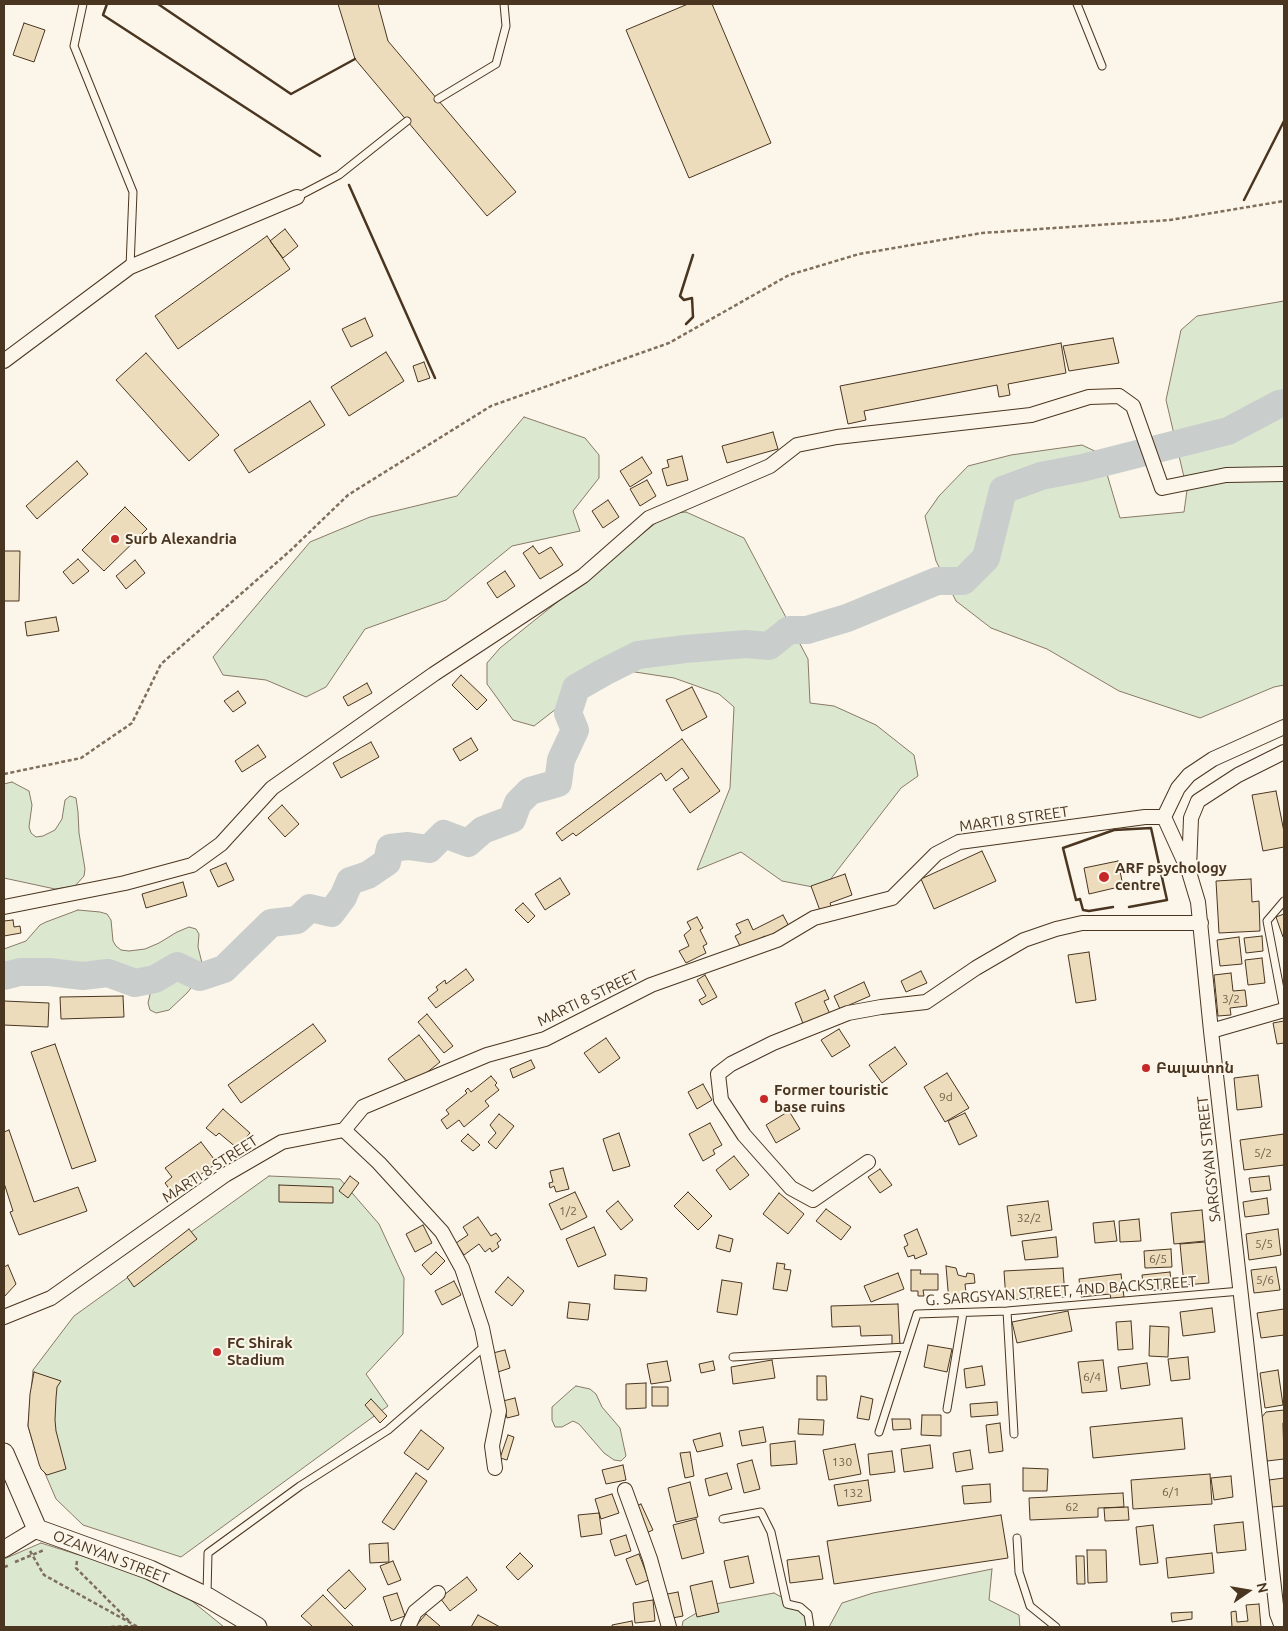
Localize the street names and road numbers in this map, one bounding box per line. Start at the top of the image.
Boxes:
street label: MARTI 8 STREET [958,802,1070,836]
street label: MARTI 8 STREET [534,966,642,1030]
street label: SARGSYAN STREET [1193,1095,1225,1223]
street label: MARTI 8 STREET [159,1131,261,1207]
street label: G. SARGSYAN STREET, 4ND BACKSTREET [925,1273,1197,1309]
street label: OZANYAN STREET [50,1527,172,1587]

